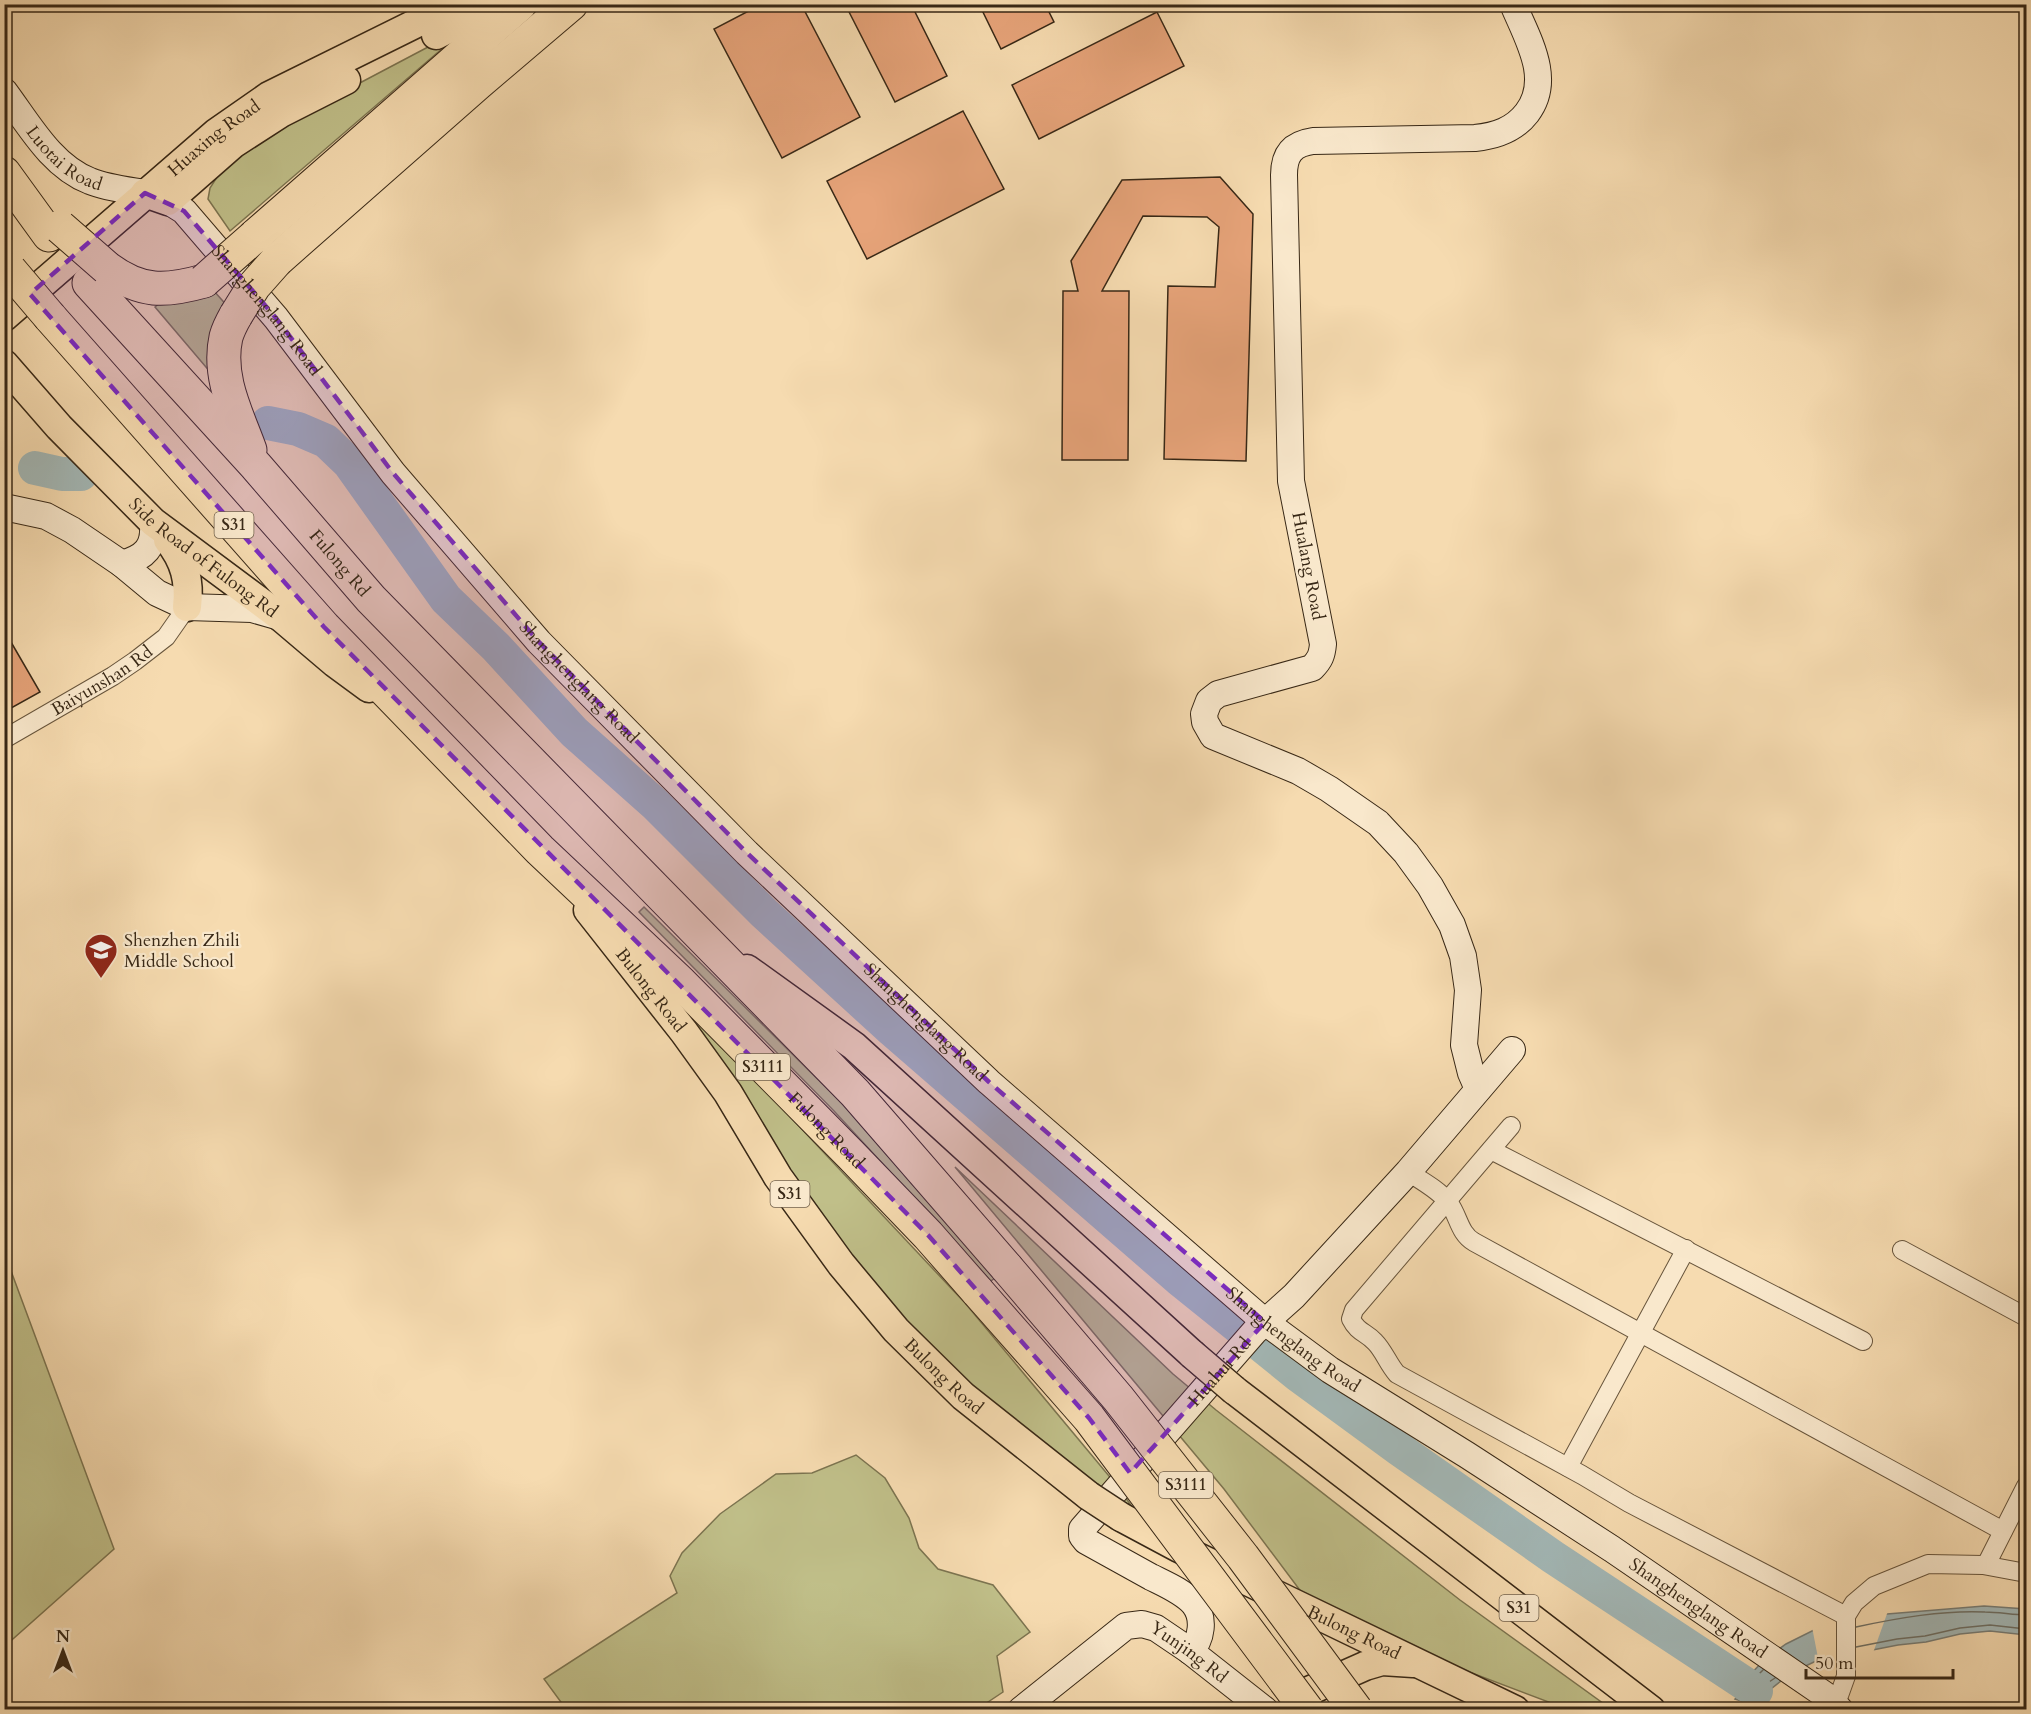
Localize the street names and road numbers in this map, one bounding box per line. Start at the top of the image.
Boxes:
street label: Huaxing Road [162,93,265,182]
street label: Luotai Road [20,120,106,197]
street label: Shanghenglang Road [206,239,328,381]
street label: Side Road of Fulong Rd [123,492,284,624]
street label: Hualang Road [1285,510,1331,623]
road number: S31 [214,512,254,538]
street label: Fulong Rd [304,524,376,602]
street label: Shanghenglang Road [513,615,645,749]
street label: Baiyunshan Rd [46,639,158,722]
street label: Bulong Road [610,943,692,1038]
street label: Shanghenglang Road [858,957,994,1087]
road number: S3111 [736,1054,790,1080]
street label: Fulong Road [783,1086,871,1175]
road number: S31 [770,1181,810,1207]
street label: Shanghenglang Road [1221,1281,1366,1399]
street label: Huahui Rd [1182,1331,1257,1412]
street label: Bulong Road [899,1332,989,1420]
road number: S3111 [1159,1472,1213,1498]
street label: Shanghenglang Road [1624,1552,1773,1665]
road number: S31 [1500,1595,1538,1621]
street label: Bulong Road [1303,1599,1405,1666]
street label: Yunjing Rd [1145,1615,1234,1689]

